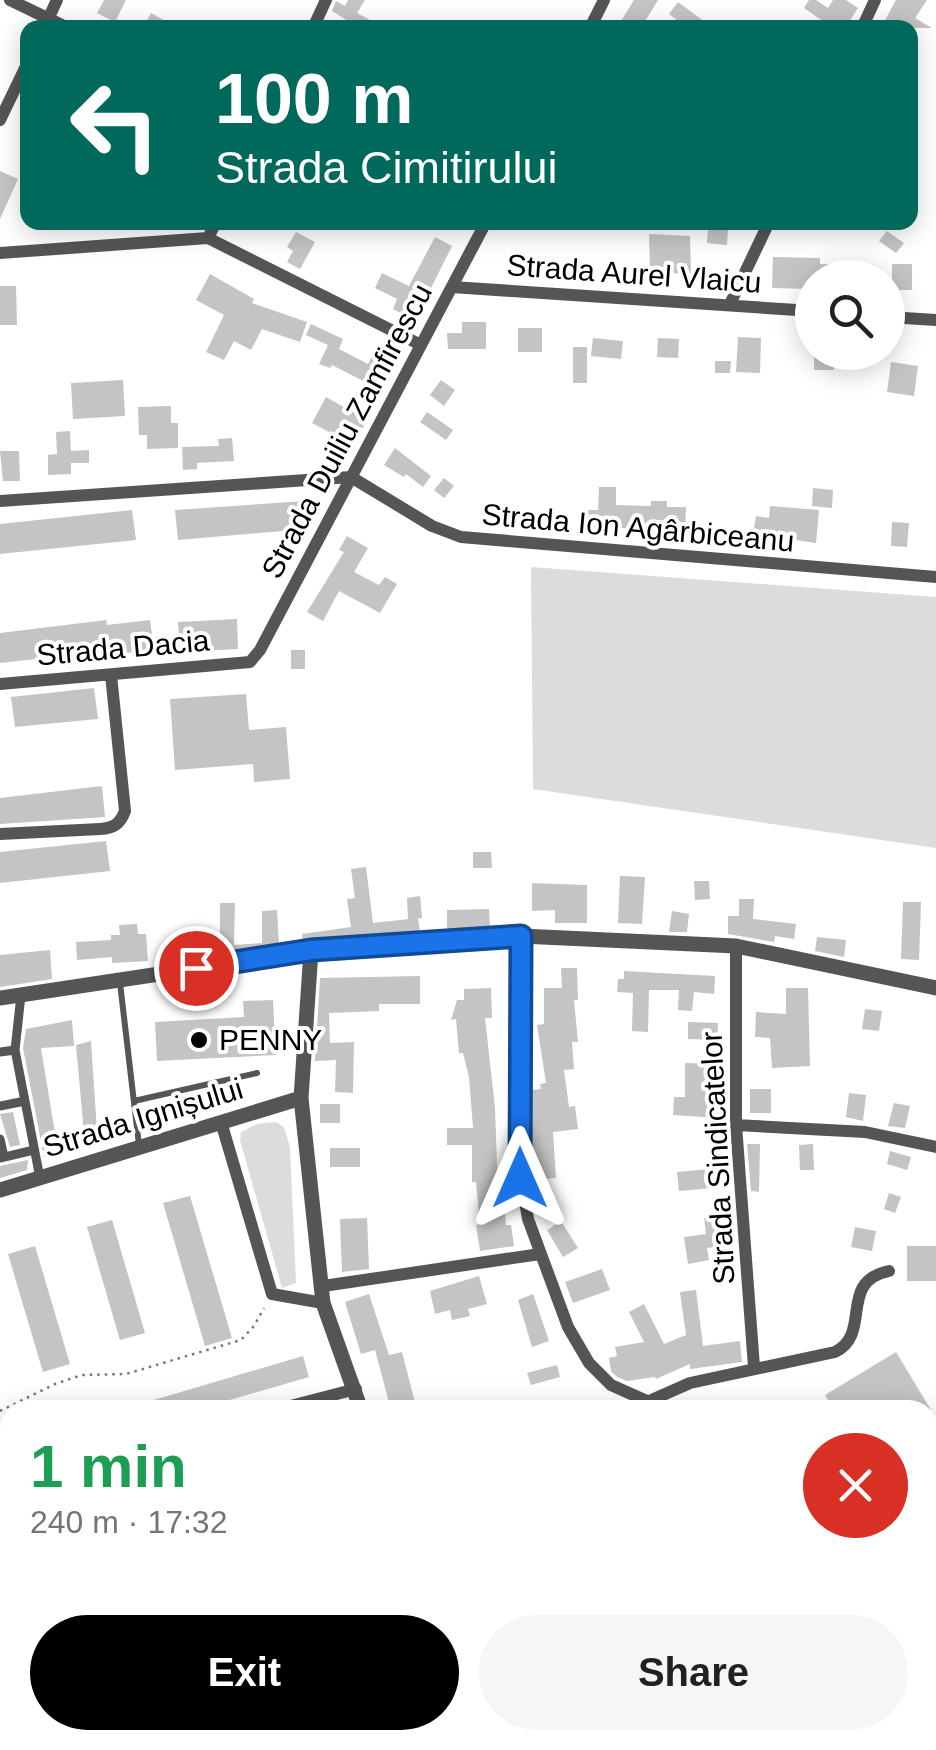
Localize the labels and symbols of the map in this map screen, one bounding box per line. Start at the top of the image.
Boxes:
street label: Strada Aurel Vlaicu [506,248,762,299]
street label: Strada Duiliu Zamfirescu [255,278,438,584]
street label: Strada Ion Agârbiceanu [480,497,796,558]
street label: Strada Dacia [35,623,211,671]
pin [154,926,239,1011]
place label: PENNY [219,1023,322,1056]
marker: PENNY [188,1029,210,1051]
street label: Strada Sindicatelor [694,1031,741,1285]
street label: Strada Ignișului [39,1072,247,1164]
position arrow [468,1126,572,1230]

